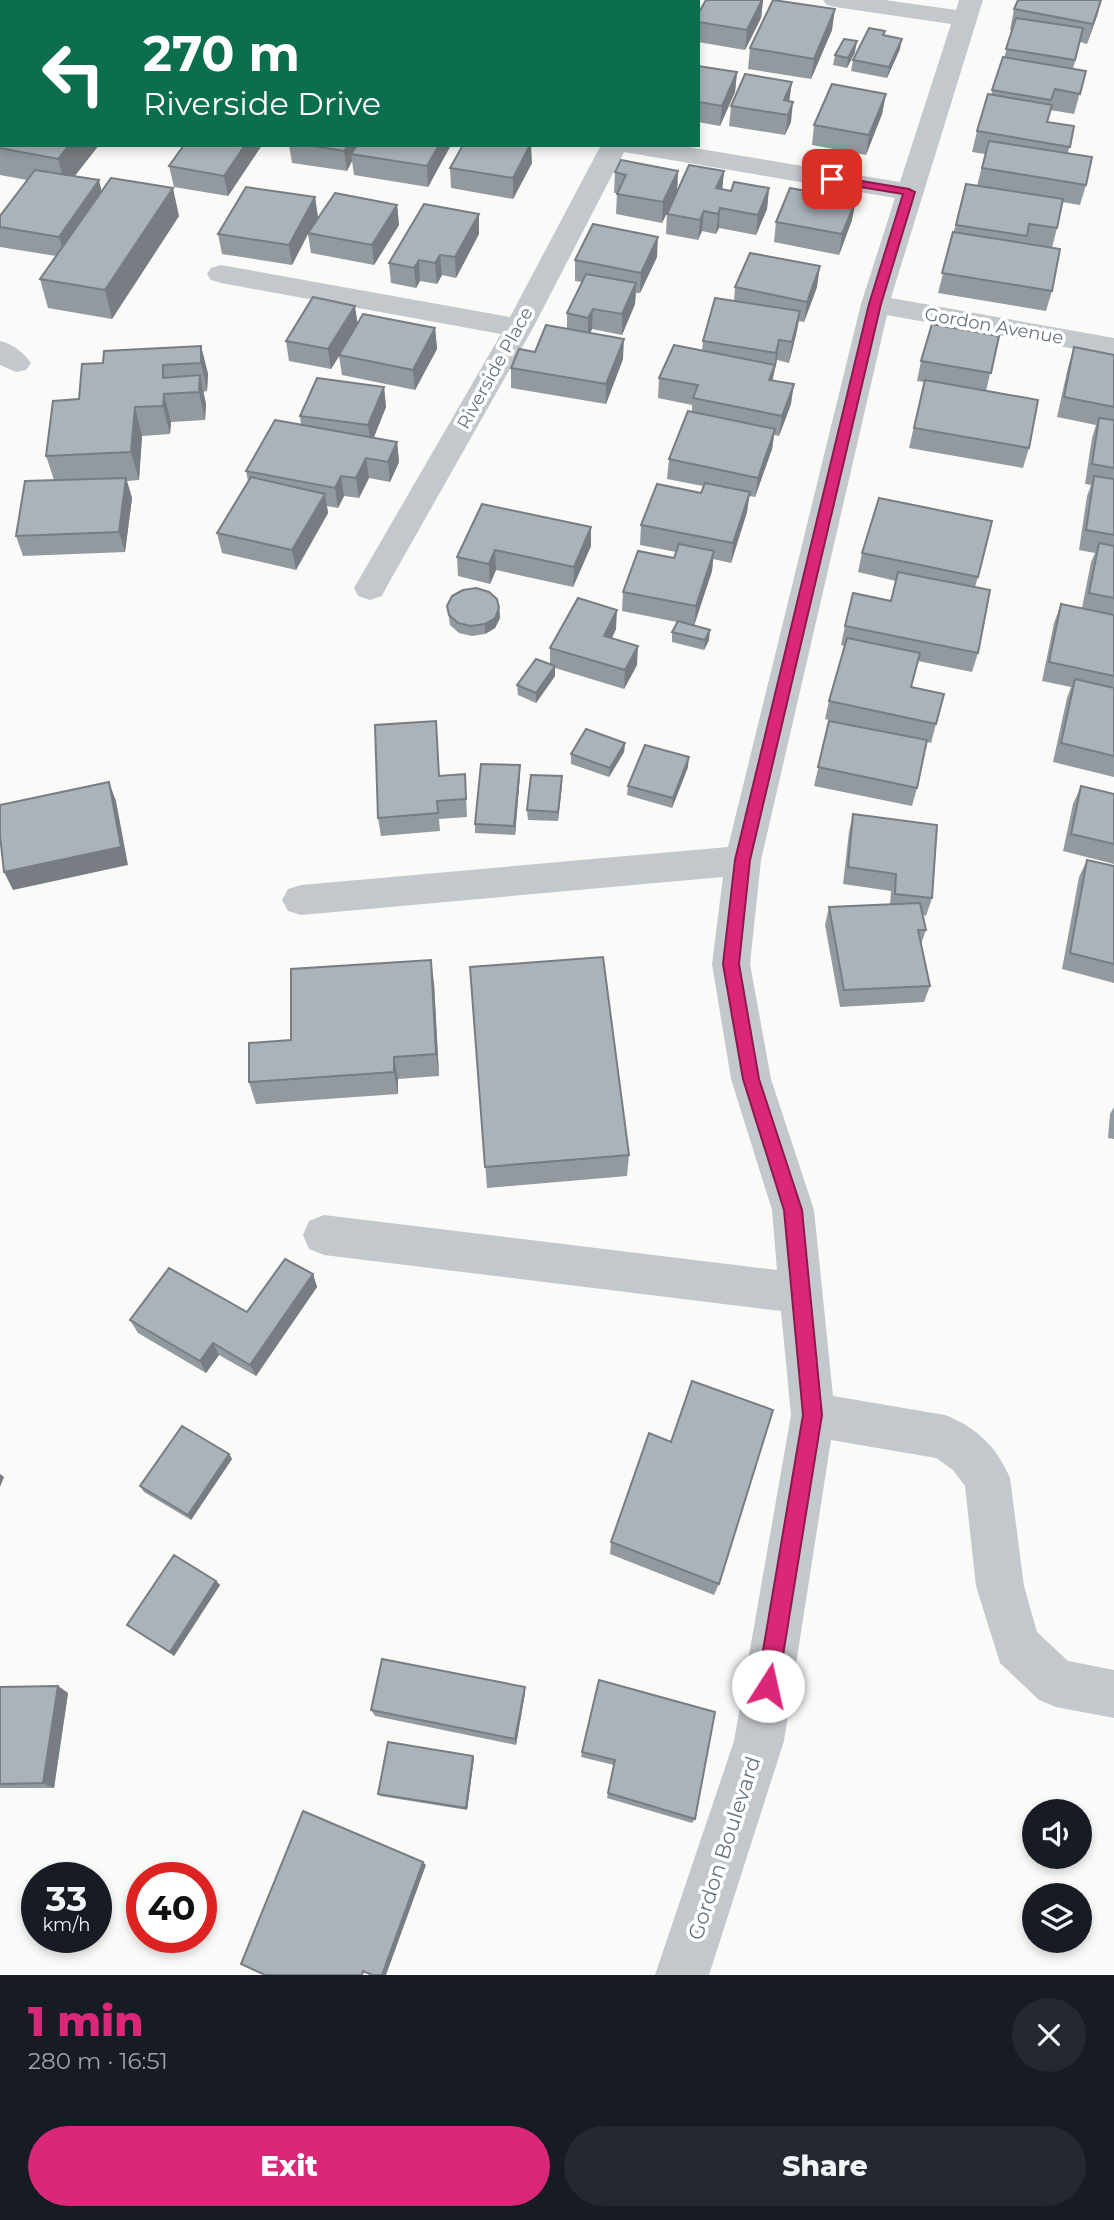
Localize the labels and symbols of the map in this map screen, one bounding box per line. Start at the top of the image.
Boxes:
pin [802,149,862,209]
street label: Riverside Place [452,303,538,433]
street label: Gordon Avenue [923,303,1065,349]
position arrow [731,1649,805,1723]
street label: Gordon Boulevard [682,1753,766,1943]
speed limit sign: 40 [126,1862,217,1953]

